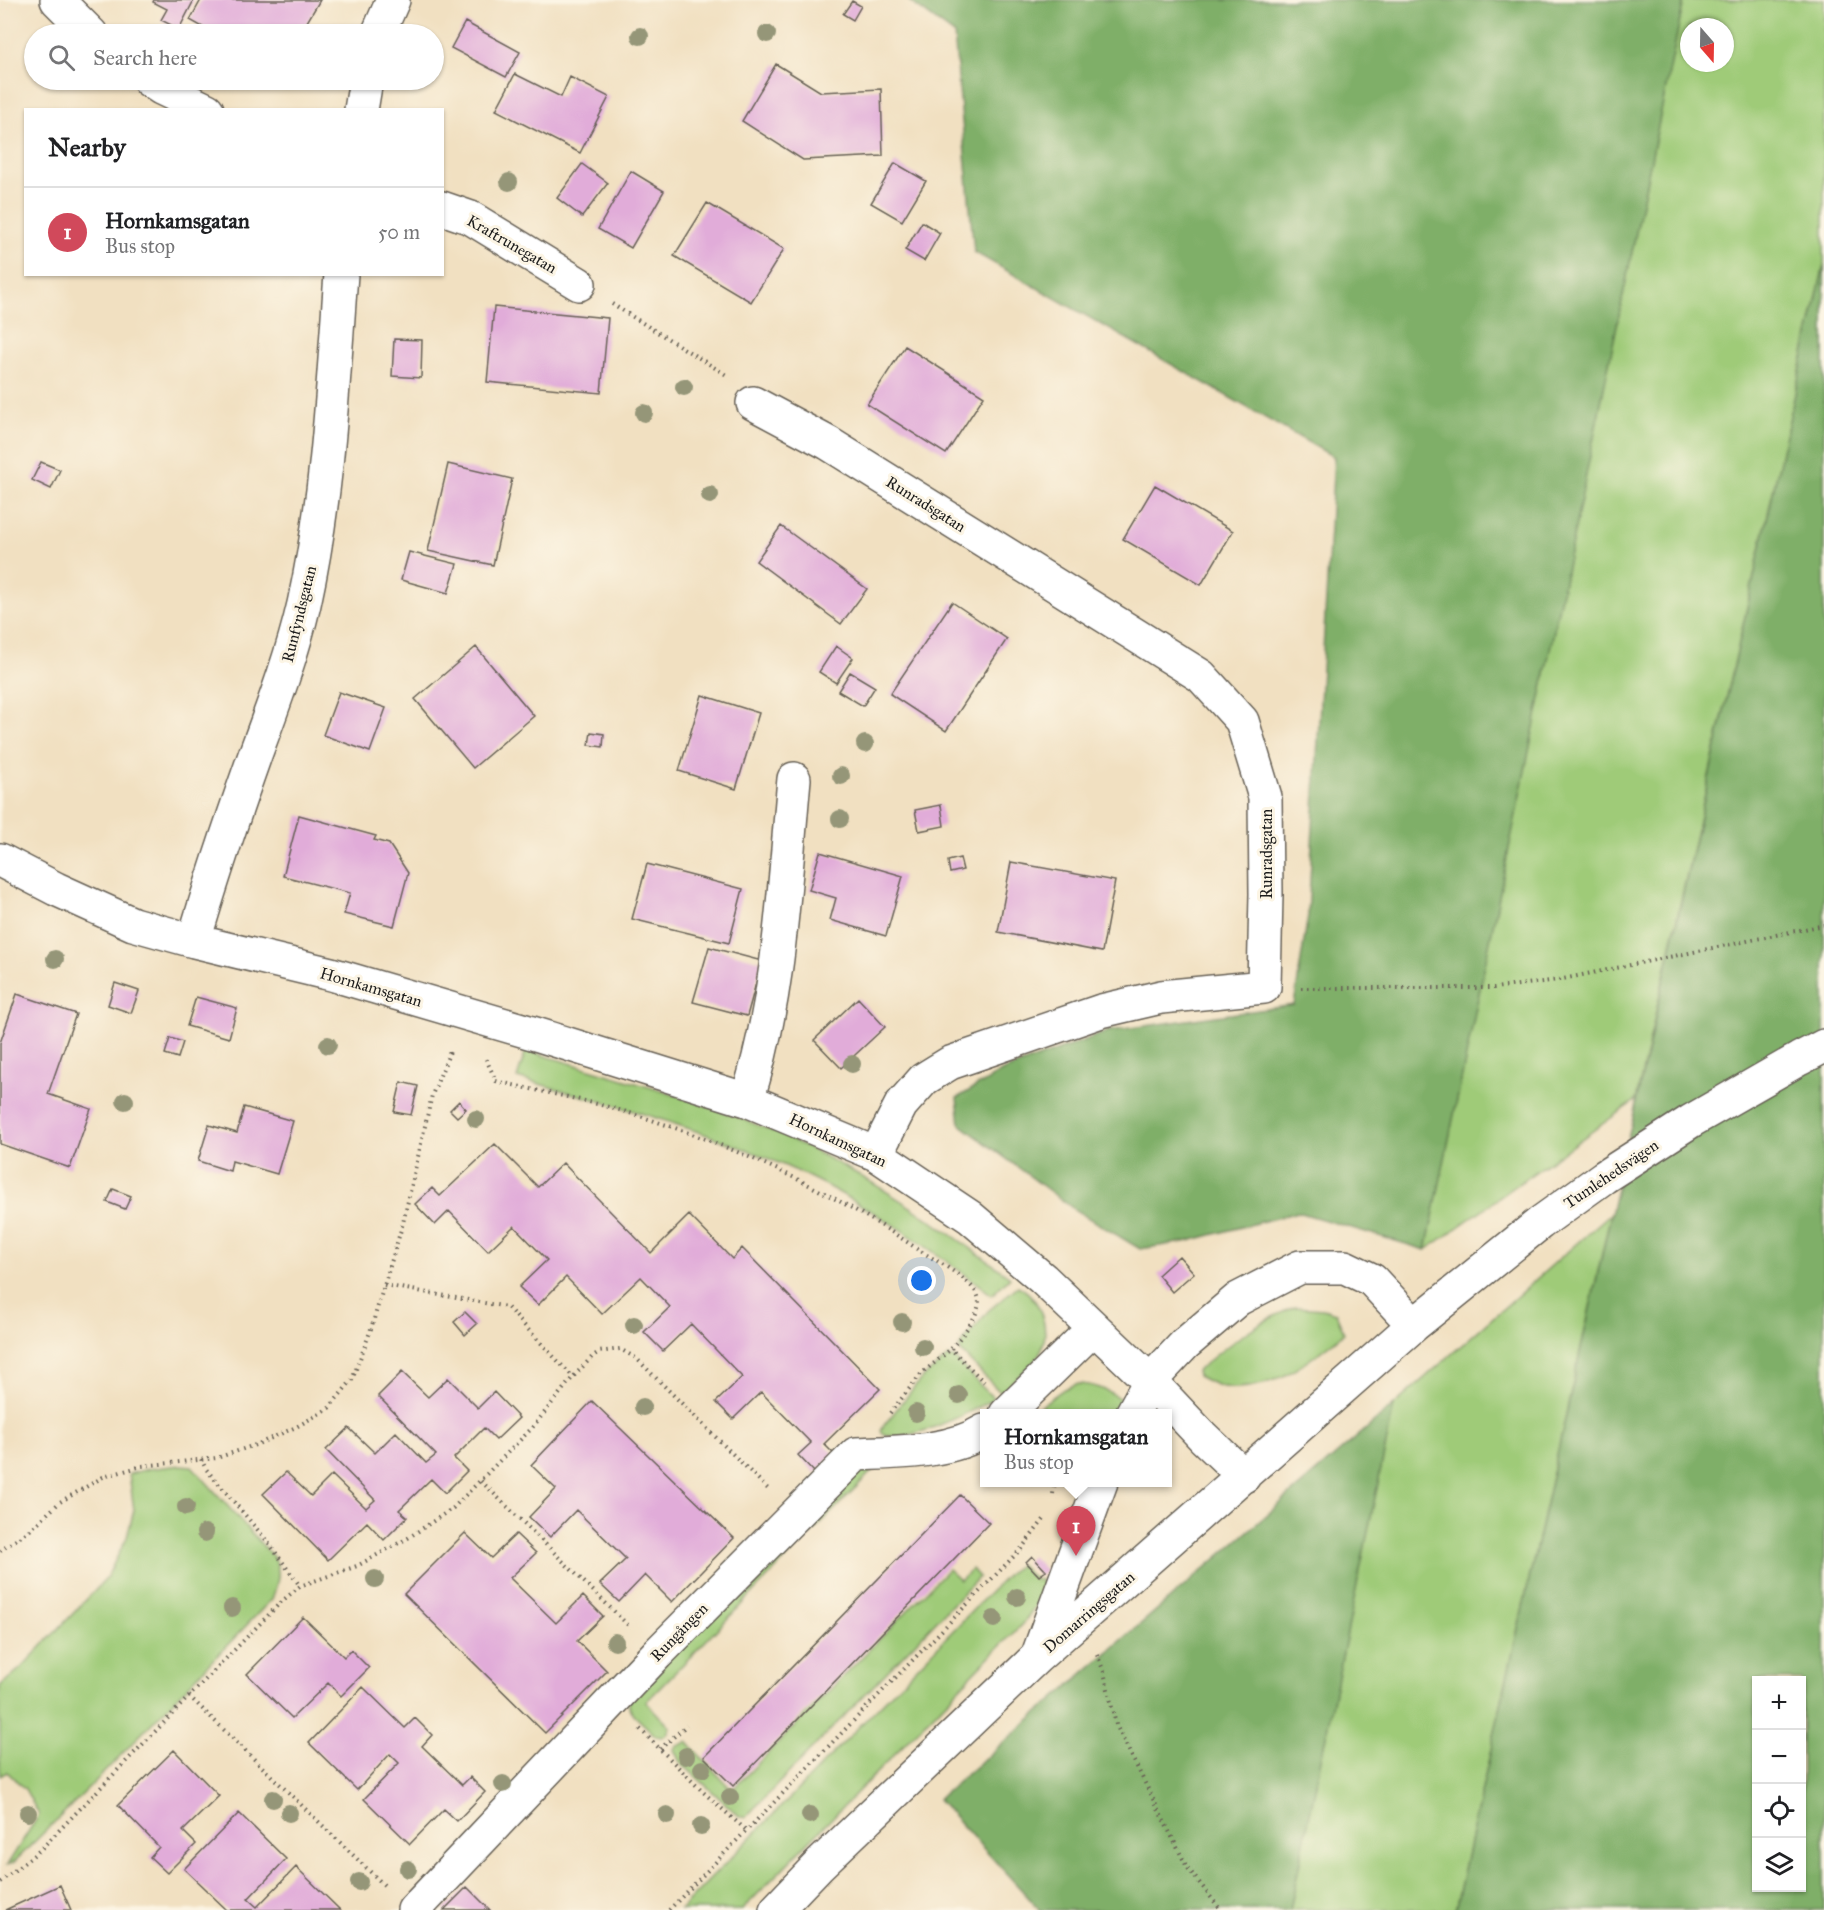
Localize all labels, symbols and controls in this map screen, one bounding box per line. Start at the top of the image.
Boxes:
north arrow [1680,18,1734,72]
search box [24,24,444,90]
icon: search [45,41,78,74]
text: Search here [93,44,197,71]
text: Nearby [48,131,126,163]
text: Hornkamsgatan [105,207,250,234]
street label: Kraftrunegatan [463,211,561,278]
text: 1 [64,220,71,244]
text: 50 m [378,220,420,244]
text: Bus stop [105,234,175,258]
street label: Runradsgatan [882,472,970,537]
street label: Runfyndsgatan [278,563,321,665]
street label: Runradsgatan [1257,809,1277,899]
street label: Hornkamsgatan [318,963,425,1012]
street label: Hornkamsgatan [786,1109,890,1172]
street label: Tumlehedsvägen [1560,1135,1663,1213]
your location [907,1266,936,1295]
popup [980,1409,1172,1487]
text: Hornkamsgatan [1004,1423,1148,1450]
text: Bus stop [1004,1450,1074,1474]
pin: 1 [1056,1506,1096,1556]
street label: Domarringsgatan [1040,1567,1139,1658]
street label: Rungången [646,1599,712,1666]
map controls [1752,1676,1806,1892]
button: + [1752,1676,1806,1730]
button: − [1752,1730,1806,1784]
button: locate [1752,1784,1806,1838]
button: layers [1752,1838,1806,1892]

